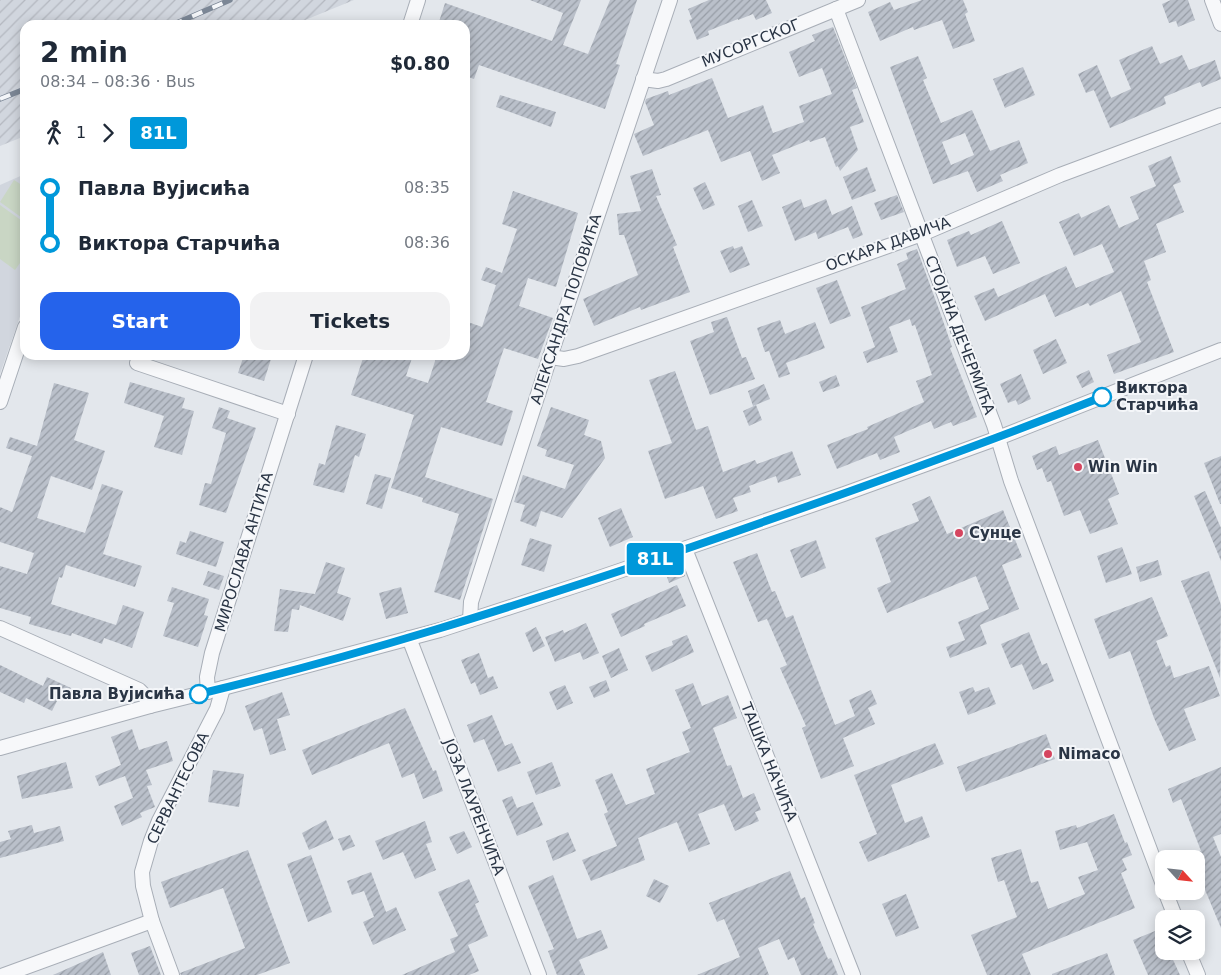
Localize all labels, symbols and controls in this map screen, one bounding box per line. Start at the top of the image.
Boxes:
street label: МУСОРГСКОГ [699,15,803,71]
text: 2 min [40,36,128,69]
text: $0.80 [390,52,450,74]
text: 08:34 – 08:36 · Bus [40,72,195,91]
icon: walk [40,119,68,147]
icon: forward [94,119,122,147]
text: 81L [140,122,177,143]
text: 1 [76,123,86,142]
text: Павла Вујисића [78,177,250,199]
text: 08:35 [404,178,450,197]
street label: АЛЕКСАНДРА ПОПОВИЋА [527,211,606,407]
street label: ОСКАРА ДАВИЧА [823,213,953,275]
text: Виктора Старчића [78,232,280,254]
text: 08:36 [404,233,450,252]
street label: СТОЈАНА ДЕЧЕРМИЋА [921,253,999,418]
button: Start [40,292,240,350]
button: Tickets [250,292,450,350]
place label: Виктора Старчића [1116,379,1199,414]
marker: Виктора Старчића [1092,387,1112,407]
place label: Win Win [1088,458,1158,476]
marker: Win Win [1072,461,1084,473]
street label: МИРОСЛАВА АНТИЋА [211,469,277,634]
place label: Сунце [969,524,1021,542]
marker: Сунце [953,527,965,539]
line badge: 81L [626,543,684,575]
text: 81L [637,548,673,569]
marker: Павла Вујисића [189,684,209,704]
place label: Павла Вујисића [49,685,185,703]
street label: ТАШКА НАЧИЋА [737,699,801,825]
street label: СЕРВАНТЕСОВА [143,728,213,847]
street label: ЈОЗА ЛАУРЕНЧИЋА [439,735,509,879]
place label: Nimaco [1058,745,1121,763]
marker: Nimaco [1042,748,1054,760]
north arrow [1155,850,1205,900]
map controls [1155,850,1205,960]
button: layers [1155,910,1205,960]

